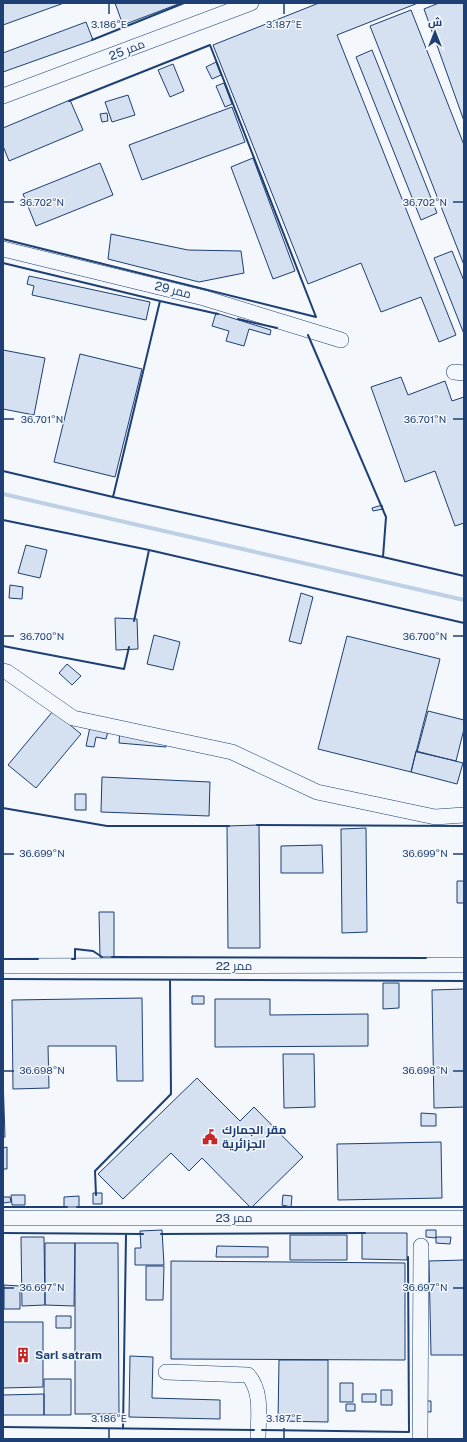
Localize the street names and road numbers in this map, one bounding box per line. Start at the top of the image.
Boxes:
street label: ممر 25 [107,37,147,63]
street label: ممر 29 [153,279,193,301]
street label: ممر 22 [216,959,252,973]
street label: ممر 23 [215,1211,253,1225]

